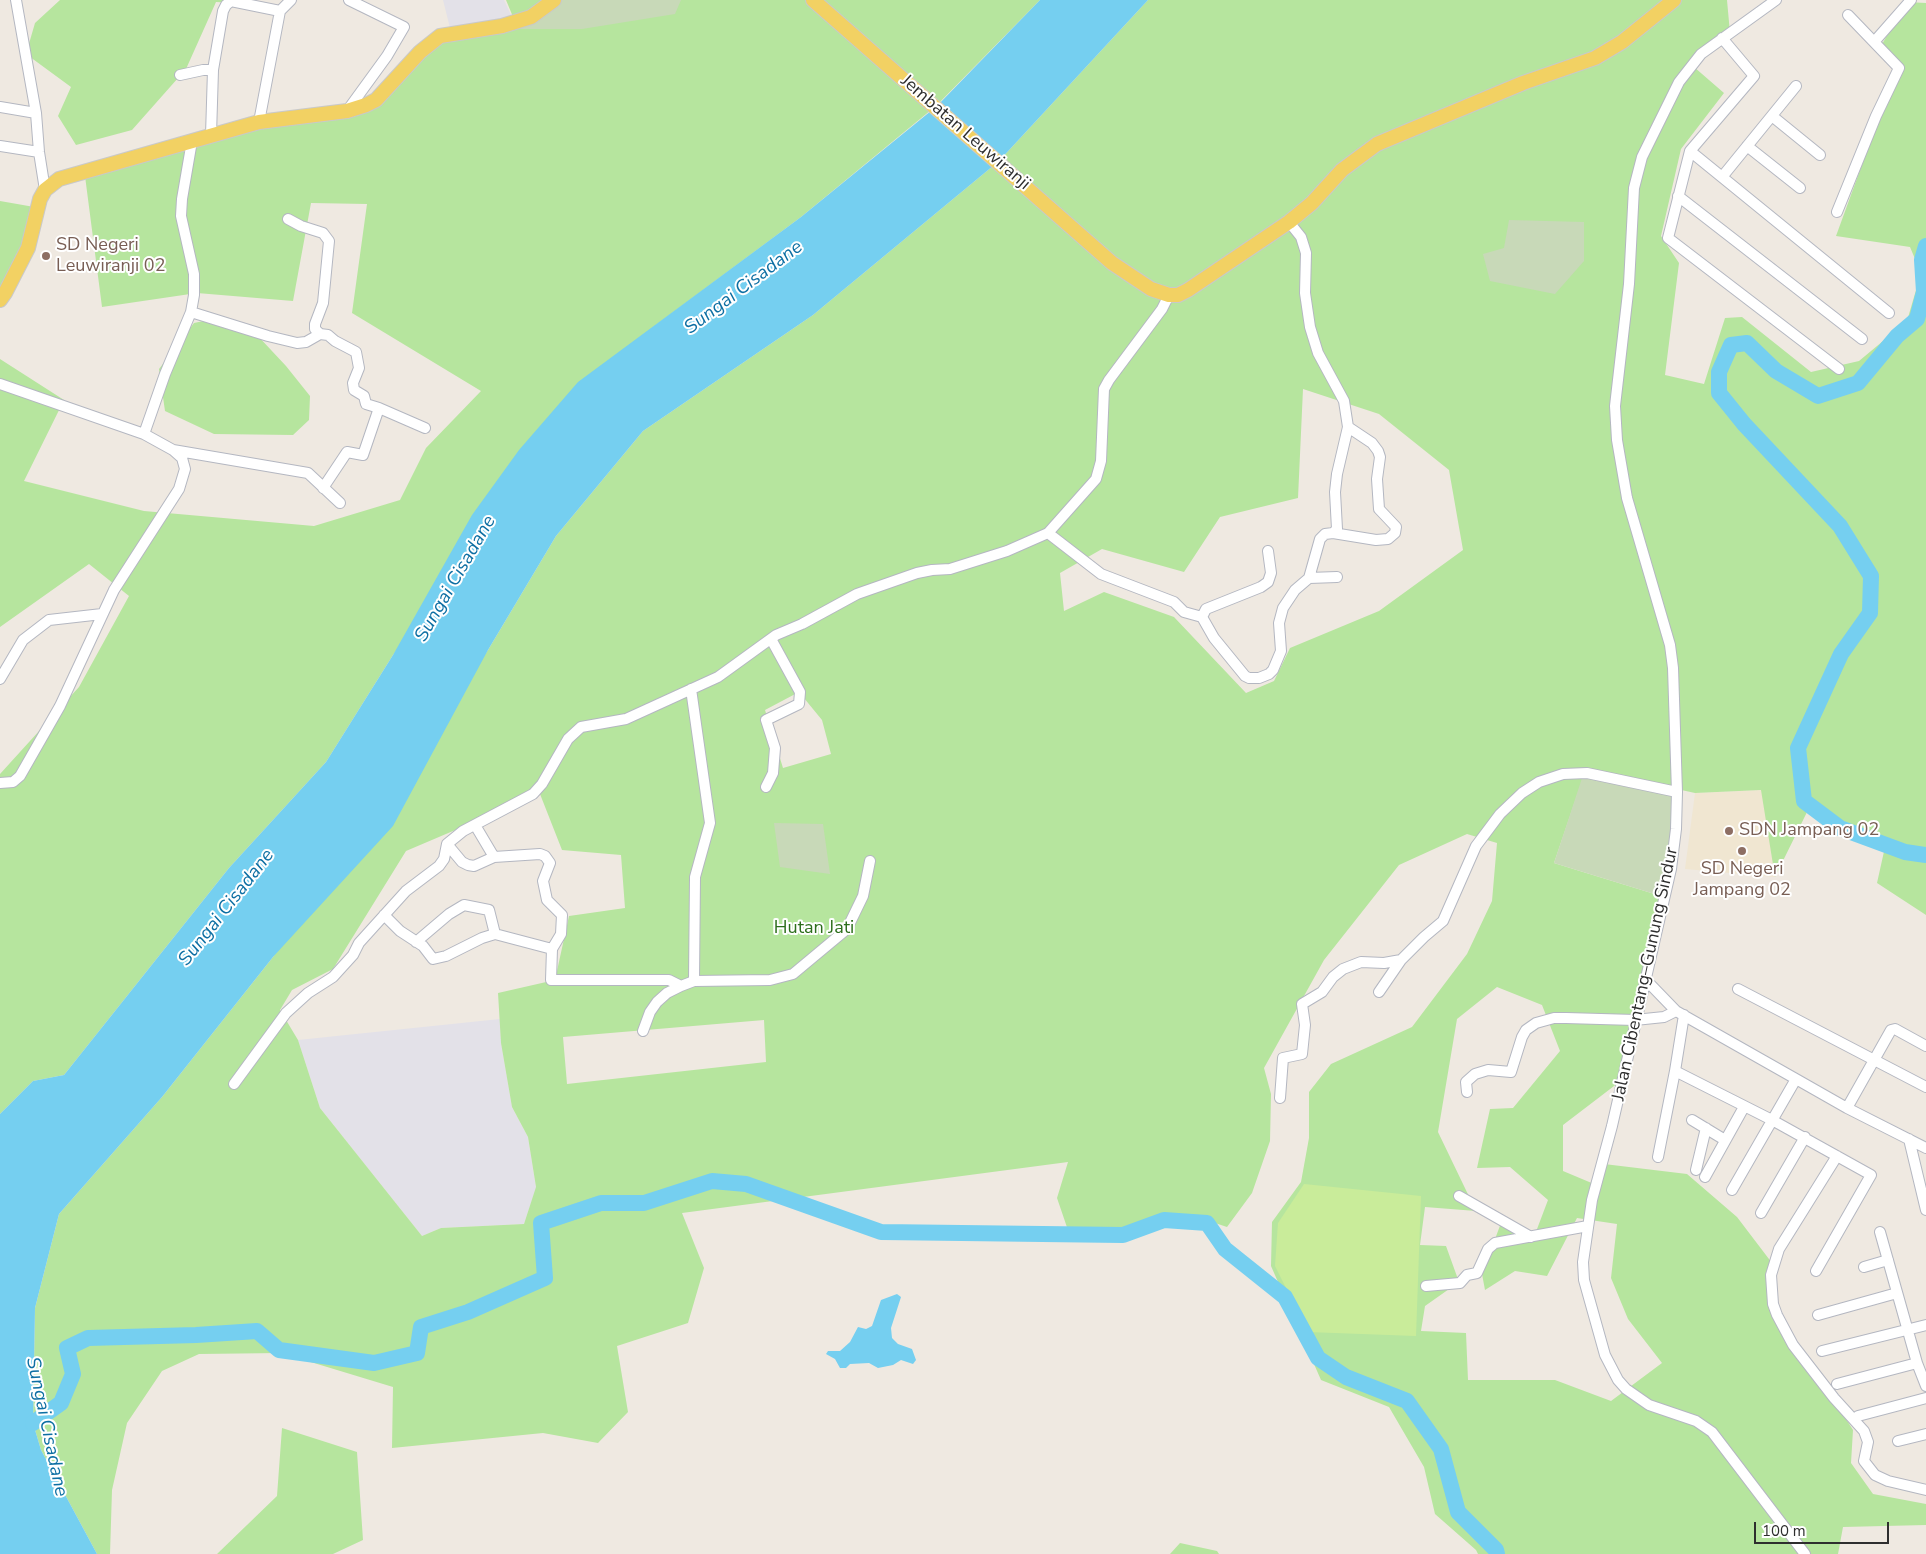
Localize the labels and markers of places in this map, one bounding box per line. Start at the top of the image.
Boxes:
place label: SD Negeri Leuwiranji 02 [56,235,165,278]
marker: SD Negeri Leuwiranji 02 [40,250,52,262]
place label: SDN Jampang 02 [1739,820,1879,842]
marker: SDN Jampang 02 [1723,825,1735,837]
marker: SD Negeri Jampang 02 [1736,845,1748,857]
place label: SD Negeri Jampang 02 [1693,859,1791,902]

